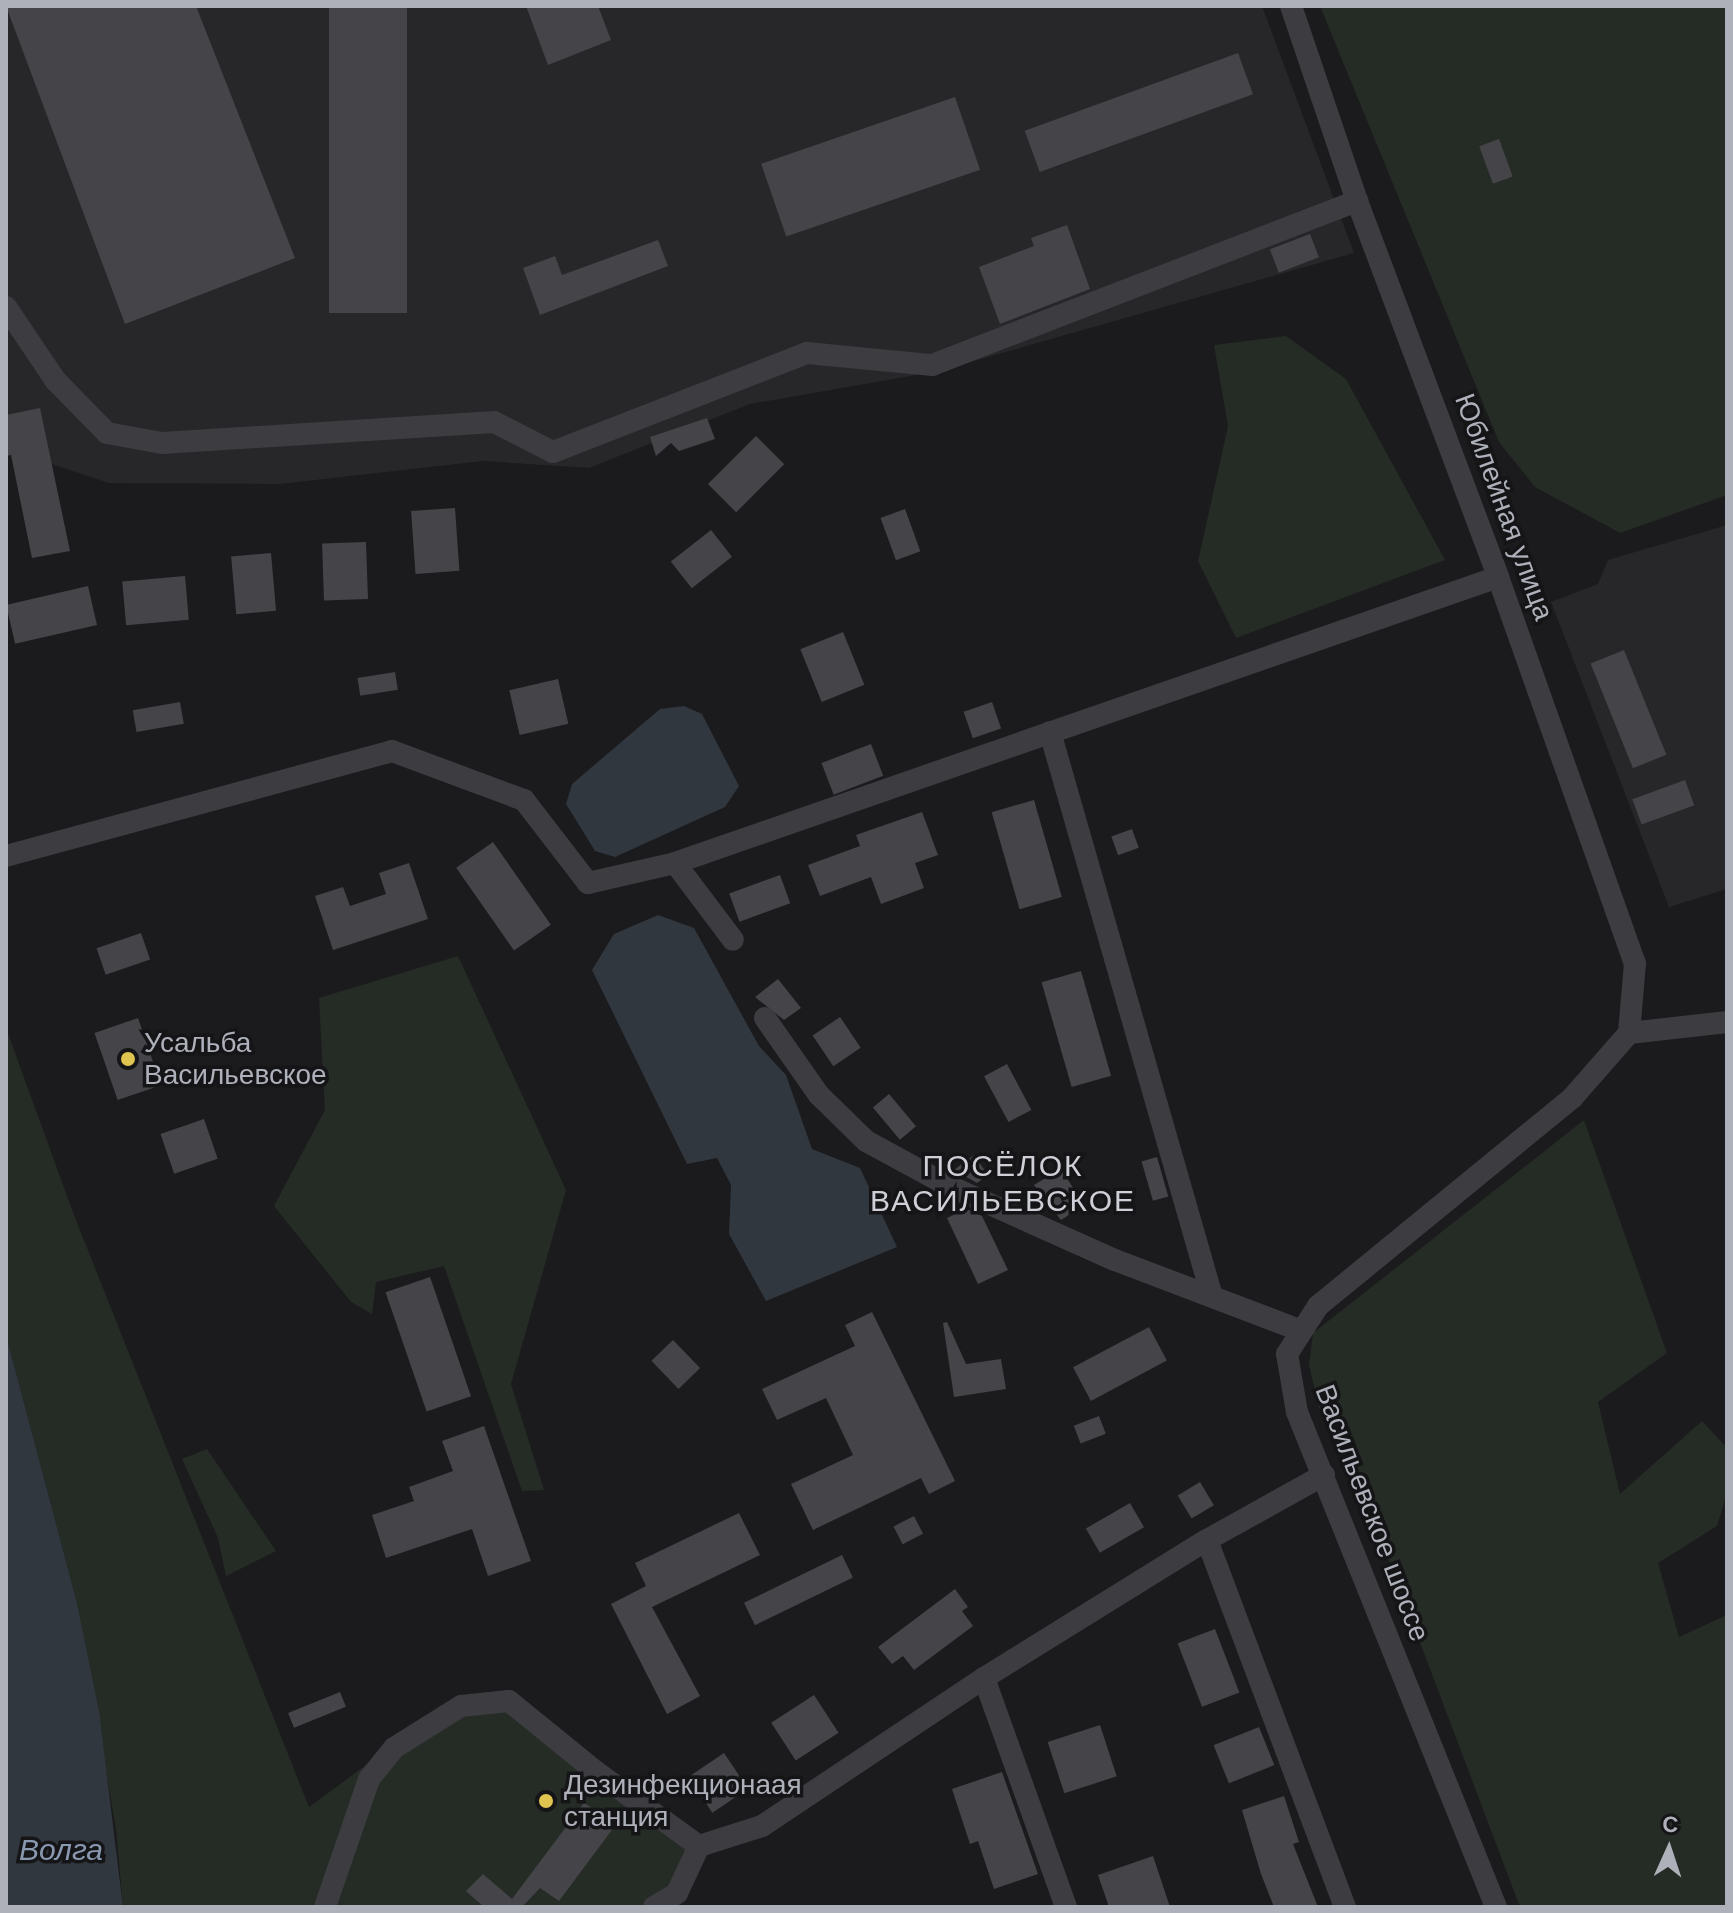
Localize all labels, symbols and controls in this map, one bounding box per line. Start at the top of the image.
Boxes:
street label: Юбилейная улица [1447,389,1561,625]
place label: Усальба Васильевское [144,1026,327,1092]
marker: Усальба Васильевское [119,1050,137,1068]
district label: ПОСЁЛОК ВАСИЛЬЕВСКОЕ [870,1148,1136,1218]
street label: Васильевское шоссе [1308,1380,1436,1646]
place label: Дезинфекционаая станция [564,1768,802,1834]
marker: Дезинфекционаая станция [535,1790,557,1812]
north arrow [1629,1809,1709,1889]
text: С [1662,1812,1679,1837]
water label: Волга [19,1832,103,1868]

